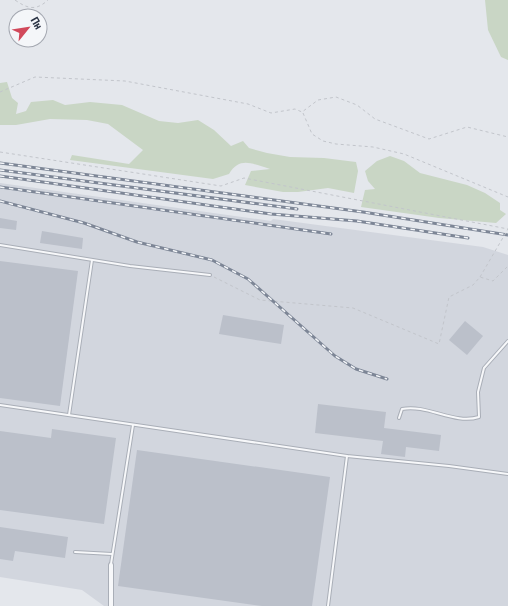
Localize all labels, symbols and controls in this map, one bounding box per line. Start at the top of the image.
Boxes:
north arrow [8,8,48,48]
text: Пн [28,15,45,32]

